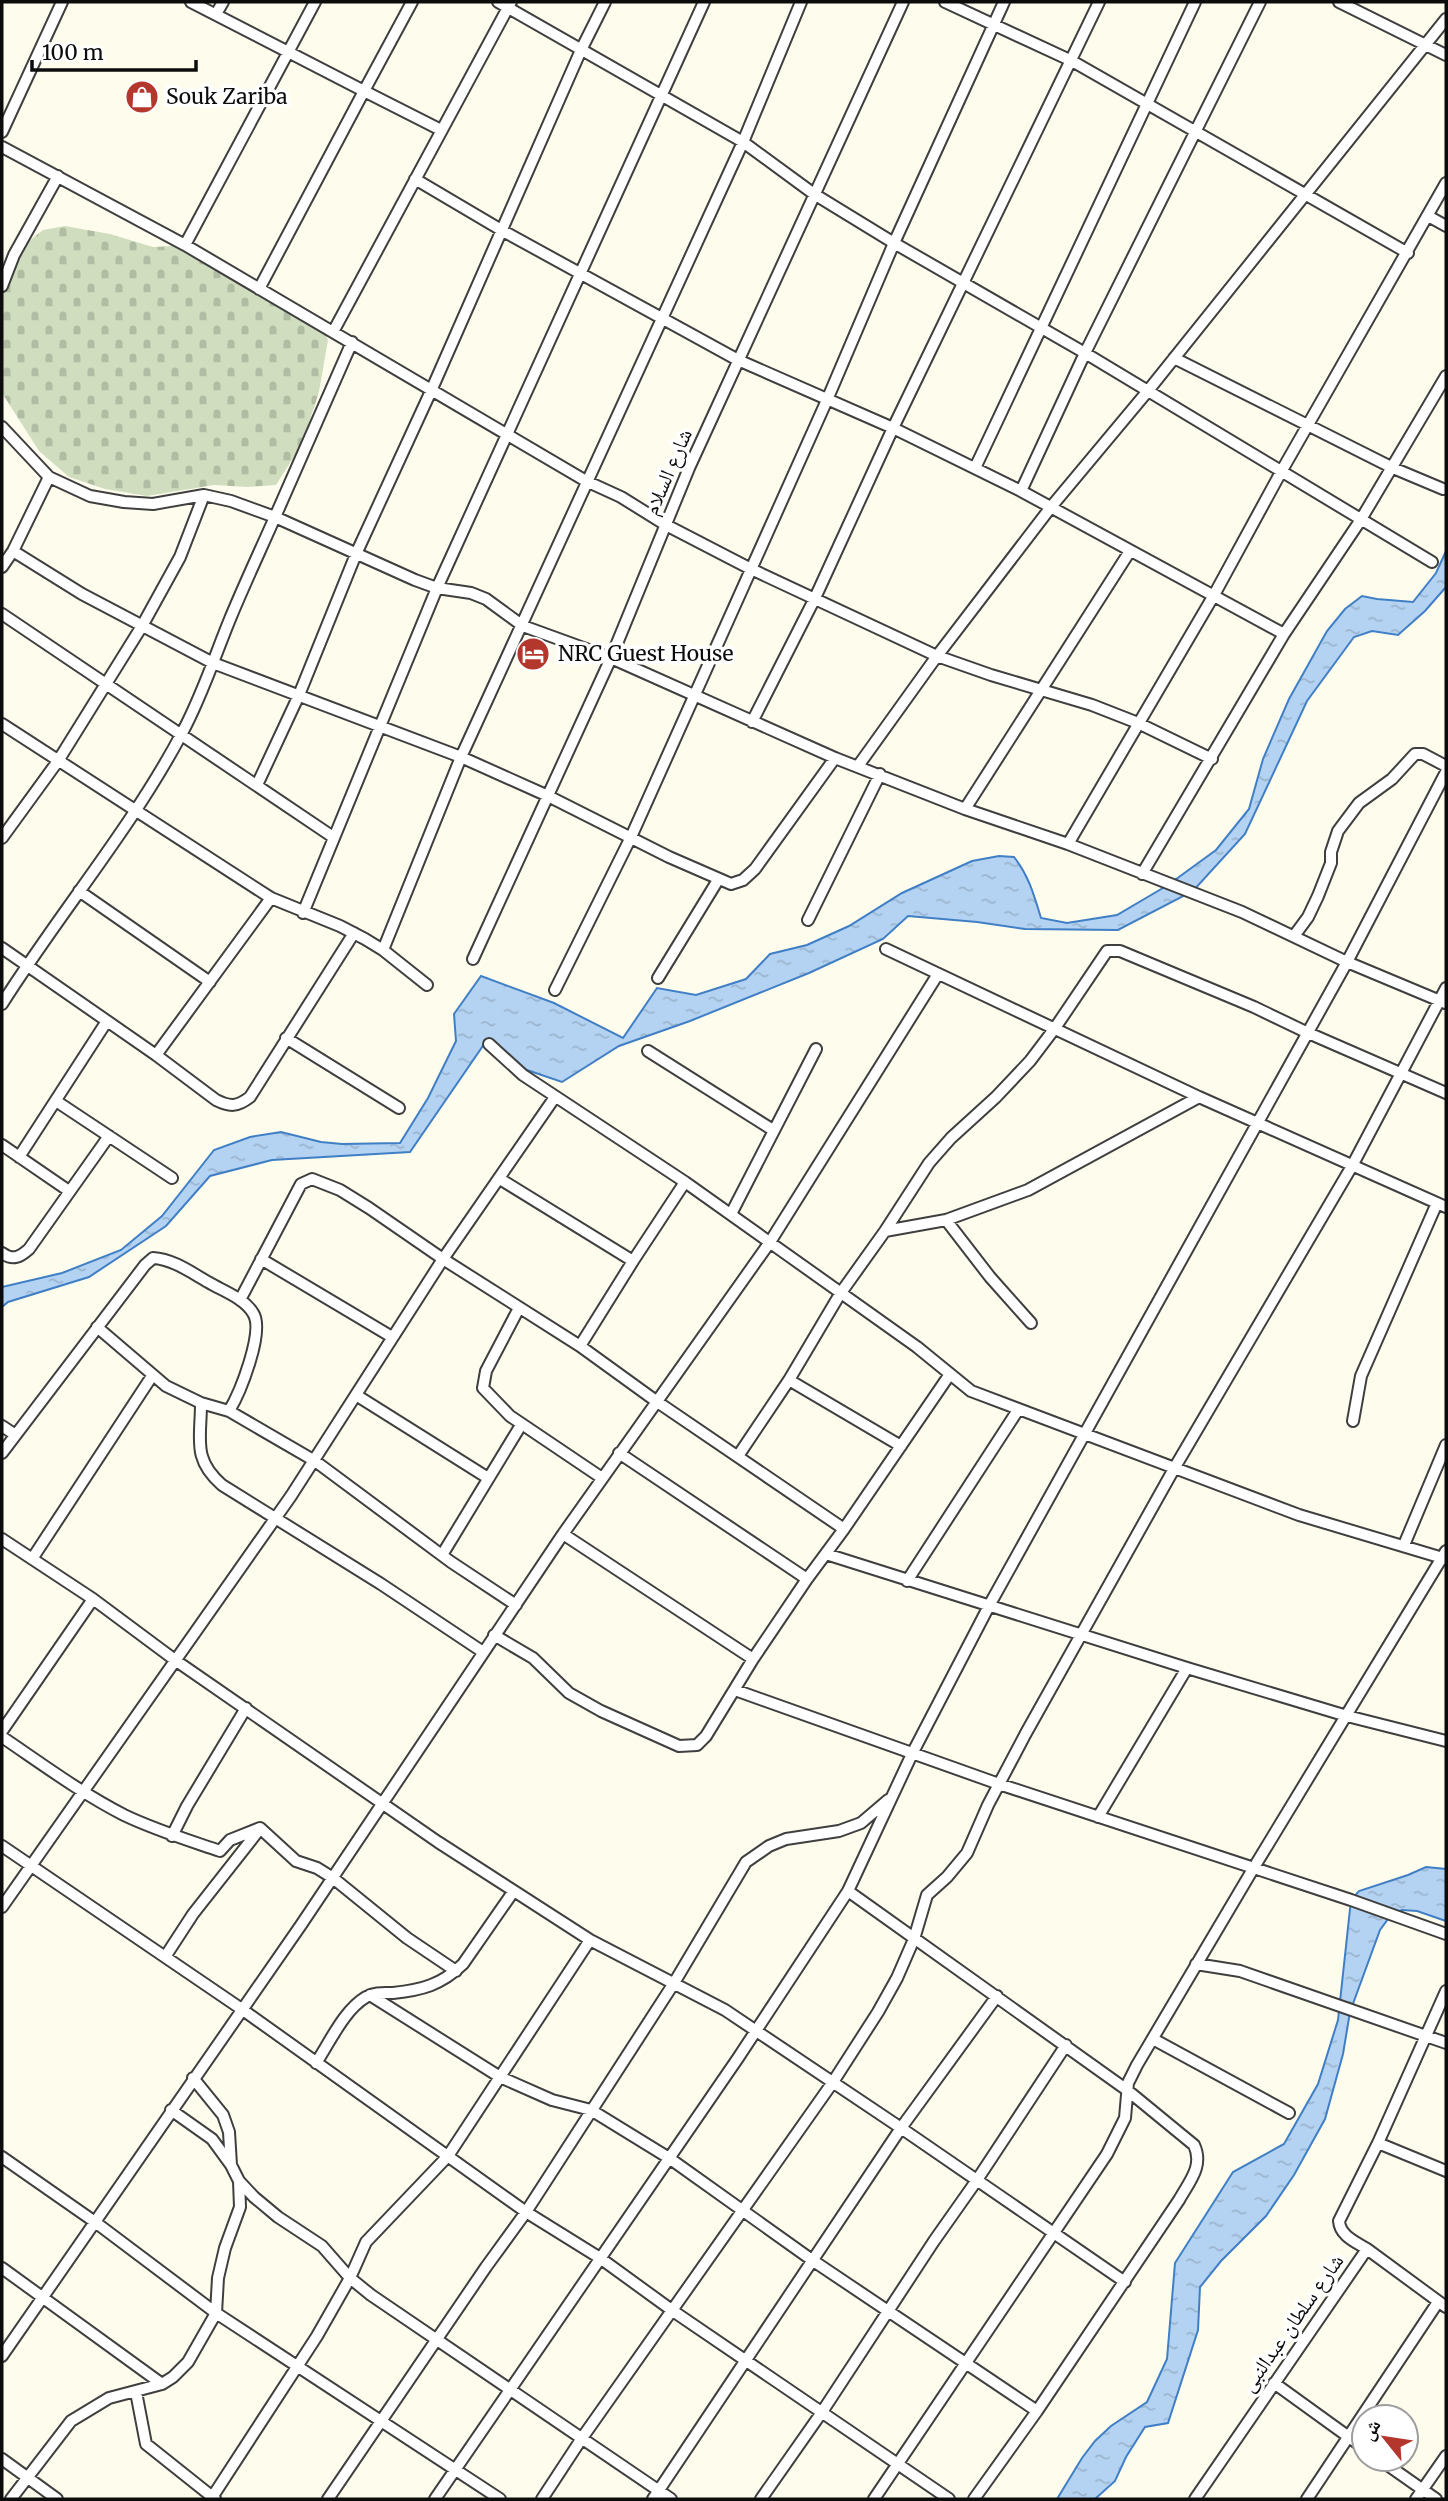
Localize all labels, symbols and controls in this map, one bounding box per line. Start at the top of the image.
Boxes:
scale bar [32,28,196,72]
text: 100 m [42,39,104,66]
shop icon: Souk Zariba [123,78,161,116]
place label: Souk Zariba [166,83,288,110]
street label: شارع السلام [637,424,699,520]
hotel icon: NRC Guest House [514,635,552,673]
place label: NRC Guest House [558,640,733,667]
street label: شارع سلطان عبدالنبى [1234,2248,1349,2397]
north arrow [1350,2403,1420,2473]
text: ش [1355,2415,1386,2444]

